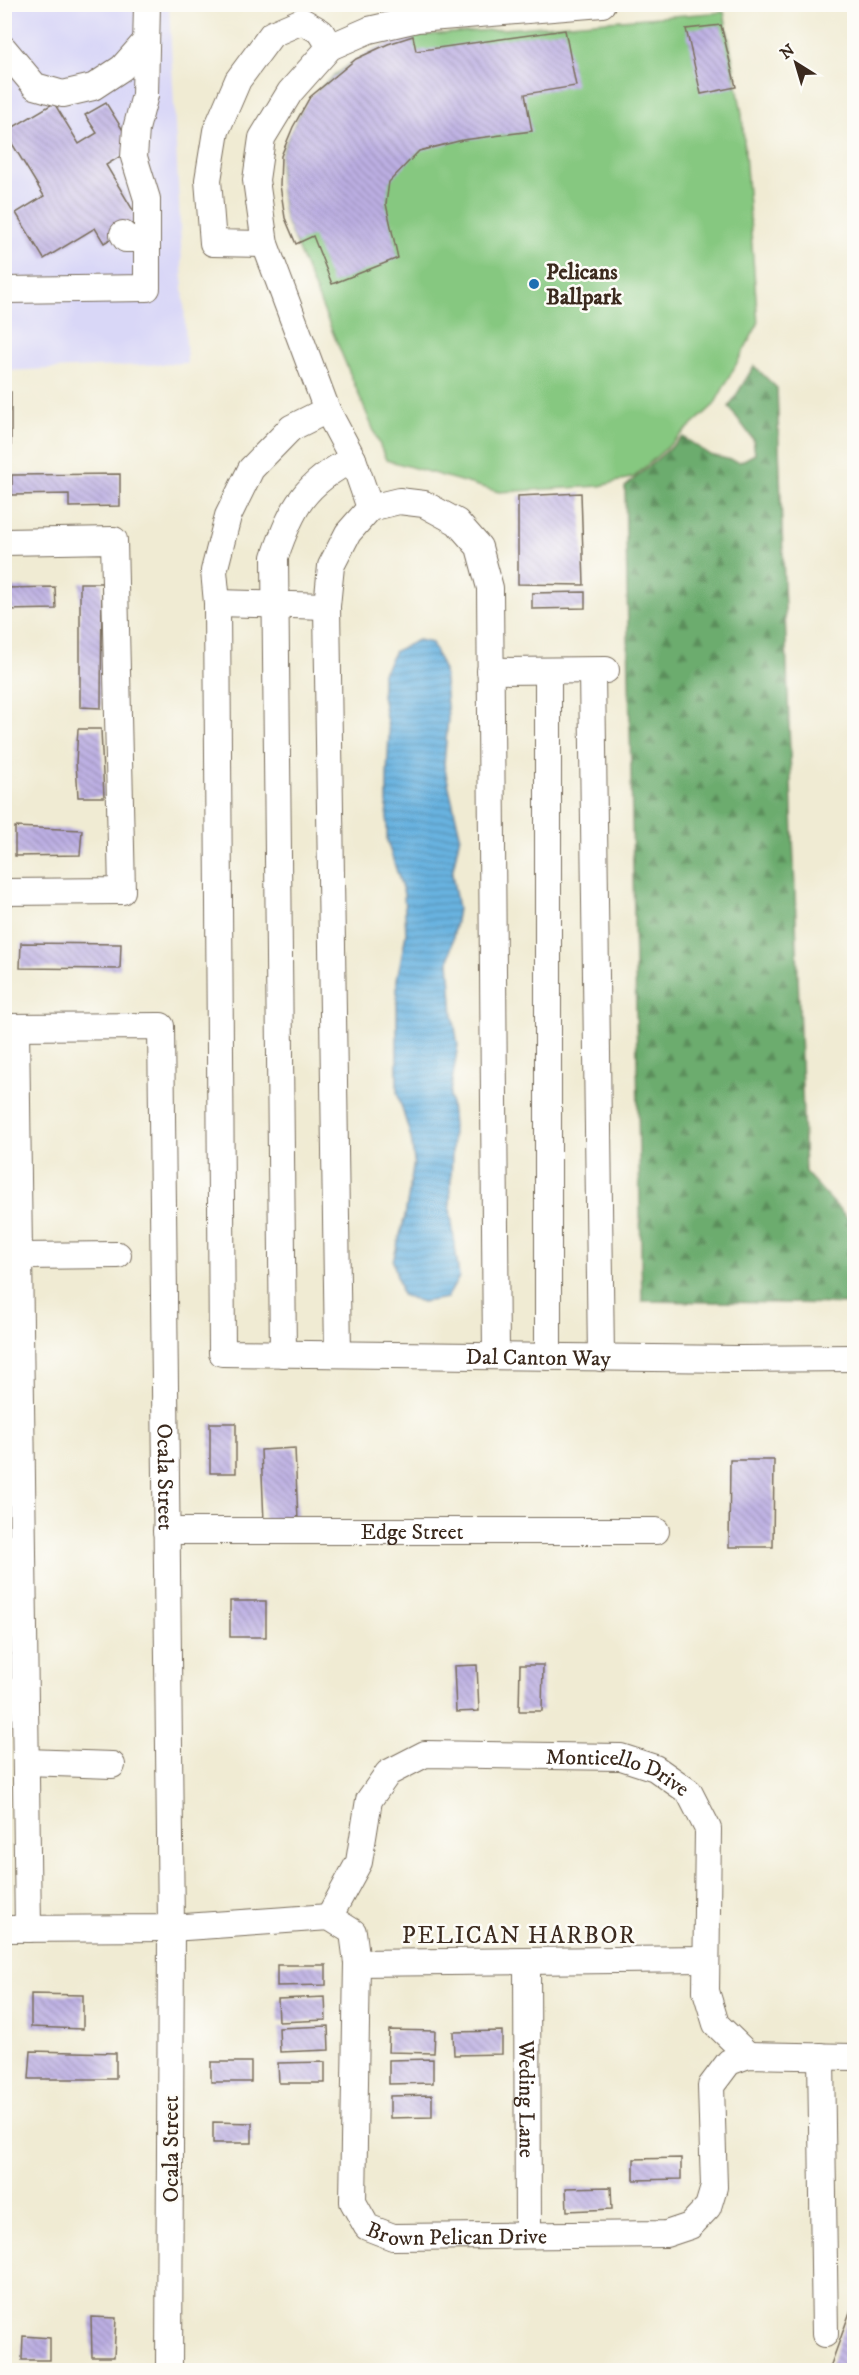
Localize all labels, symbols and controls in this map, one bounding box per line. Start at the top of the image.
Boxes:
north arrow [766,33,826,93]
text: N [776,40,799,64]
place label: Pelicans Ballpark [546,259,623,311]
marker: Pelicans Ballpark [527,277,541,291]
street label: Dal Canton Way [466,1344,611,1373]
street label: Ocala Street [150,1423,179,1531]
street label: Edge Street [360,1519,464,1546]
street label: Monticello Drive [545,1744,694,1803]
district label: PELICAN HARBOR [402,1921,636,1951]
street label: Weding Lane [512,2039,540,2158]
street label: Ocala Street [158,2095,185,2203]
street label: Brown Pelican Drive [362,2216,547,2252]

